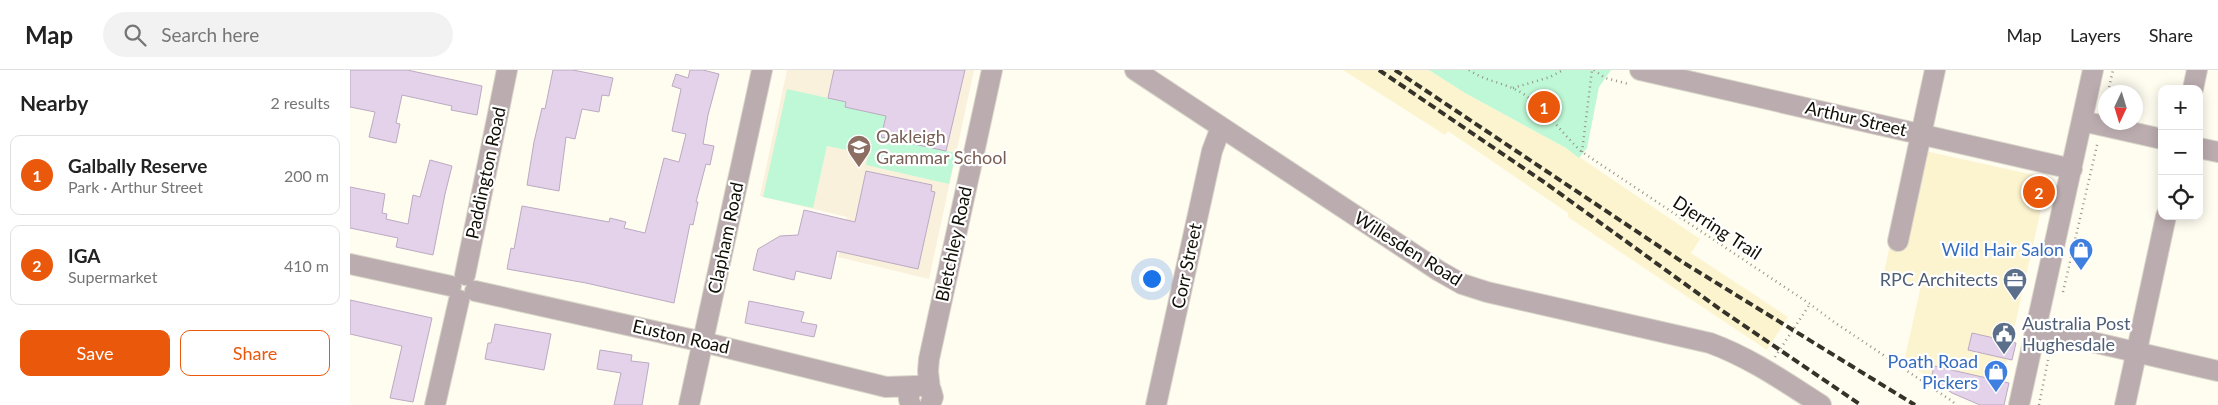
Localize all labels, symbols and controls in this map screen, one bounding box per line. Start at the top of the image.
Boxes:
search box [103,12,453,57]
text: Map [25,20,73,49]
icon: search [121,21,149,49]
text: Search here [161,23,259,46]
text: Map [2006,24,2042,46]
text: Layers [2070,24,2121,46]
text: Share [2149,24,2193,46]
north arrow [2098,85,2143,130]
map controls [2158,85,2203,220]
button: + [2158,85,2203,130]
pin: 1 [1528,88,1560,126]
text: Nearby [20,90,88,115]
text: 2 results [270,93,330,112]
street label: Arthur Street [1803,96,1910,140]
street label: Paddington Road [460,105,510,241]
place label: Oakleigh Grammar School [876,125,1007,168]
button: − [2158,130,2203,175]
school or university icon: Oakleigh Grammar School [846,134,872,168]
text: Galbally Reserve [68,154,207,177]
text: 1 [32,166,42,185]
text: 200 m [284,166,329,185]
pin: 2 [2023,173,2055,211]
button: locate [2158,175,2203,220]
text: Park · Arthur Street [68,177,203,196]
street label: Clapham Road [702,180,748,296]
street label: Bletchley Road [930,184,976,303]
street label: Djerring Trail [1669,190,1766,264]
street label: Willesden Road [1351,206,1466,290]
street label: Corr Street [1166,221,1206,311]
shop icon: Wild Hair Salon [2068,237,2094,271]
place label: Wild Hair Salon [1942,238,2064,260]
text: IGA [68,244,100,267]
text: 2 [32,256,42,275]
text: 410 m [284,256,329,275]
your location [1139,266,1165,292]
text: Supermarket [68,267,157,286]
office icon: RPC Architects [2002,267,2028,301]
place label: RPC Architects [1880,268,1998,290]
place label: Australia Post Hughesdale [2022,312,2131,355]
street label: Euston Road [631,314,732,358]
public building icon: Australia Post Hughesdale [1991,321,2017,355]
button: Save [20,330,170,376]
button: Share [180,330,330,376]
place label: Poath Road Pickers [1888,350,1978,393]
shop icon: Poath Road Pickers [1983,359,2009,393]

